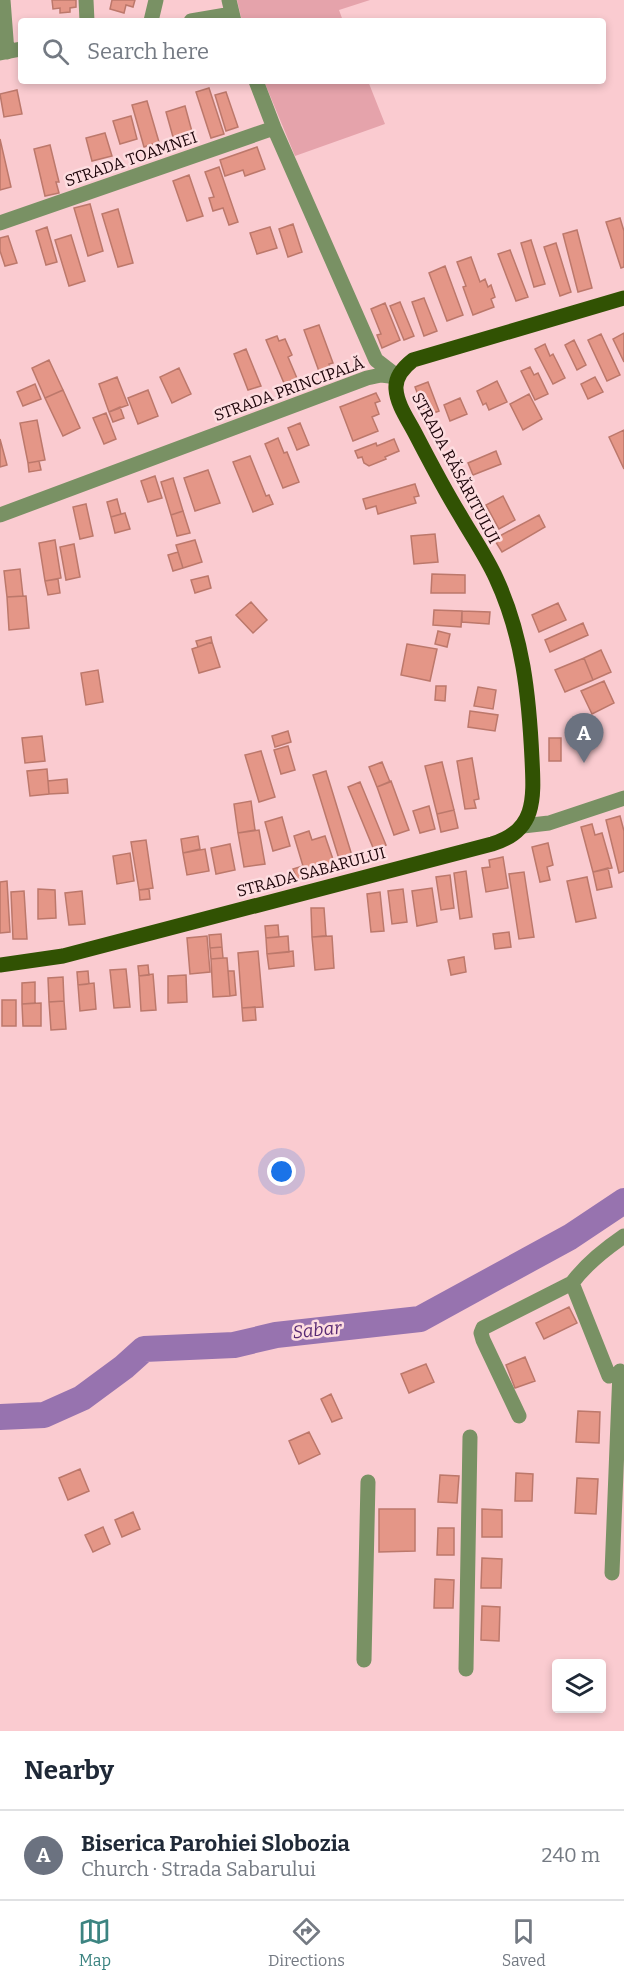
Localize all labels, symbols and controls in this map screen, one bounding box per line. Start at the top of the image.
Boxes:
search box [18,18,606,84]
icon: search [39,35,72,68]
text: Search here [87,38,209,65]
street label: STRADA TOAMNEI [62,127,200,191]
street label: STRADA PRINCIPALĂ [211,352,367,425]
street label: STRADA RĂSĂRITULUI [408,389,505,547]
pin: A [564,714,604,763]
street label: STRADA SABARULUI [235,843,387,901]
your location [267,1157,296,1186]
water label: Sabar [291,1316,343,1344]
map controls [552,1659,606,1713]
button: layers [552,1659,606,1713]
text: Nearby [24,1755,114,1786]
text: Biserica Parohiei Slobozia [81,1830,350,1857]
text: A [36,1843,51,1867]
text: 240 m [542,1843,600,1867]
text: Church · Strada Sabarului [81,1857,316,1881]
tab: Map [78,1915,111,1970]
tab: Directions [268,1915,345,1970]
tab: Saved [502,1915,546,1970]

